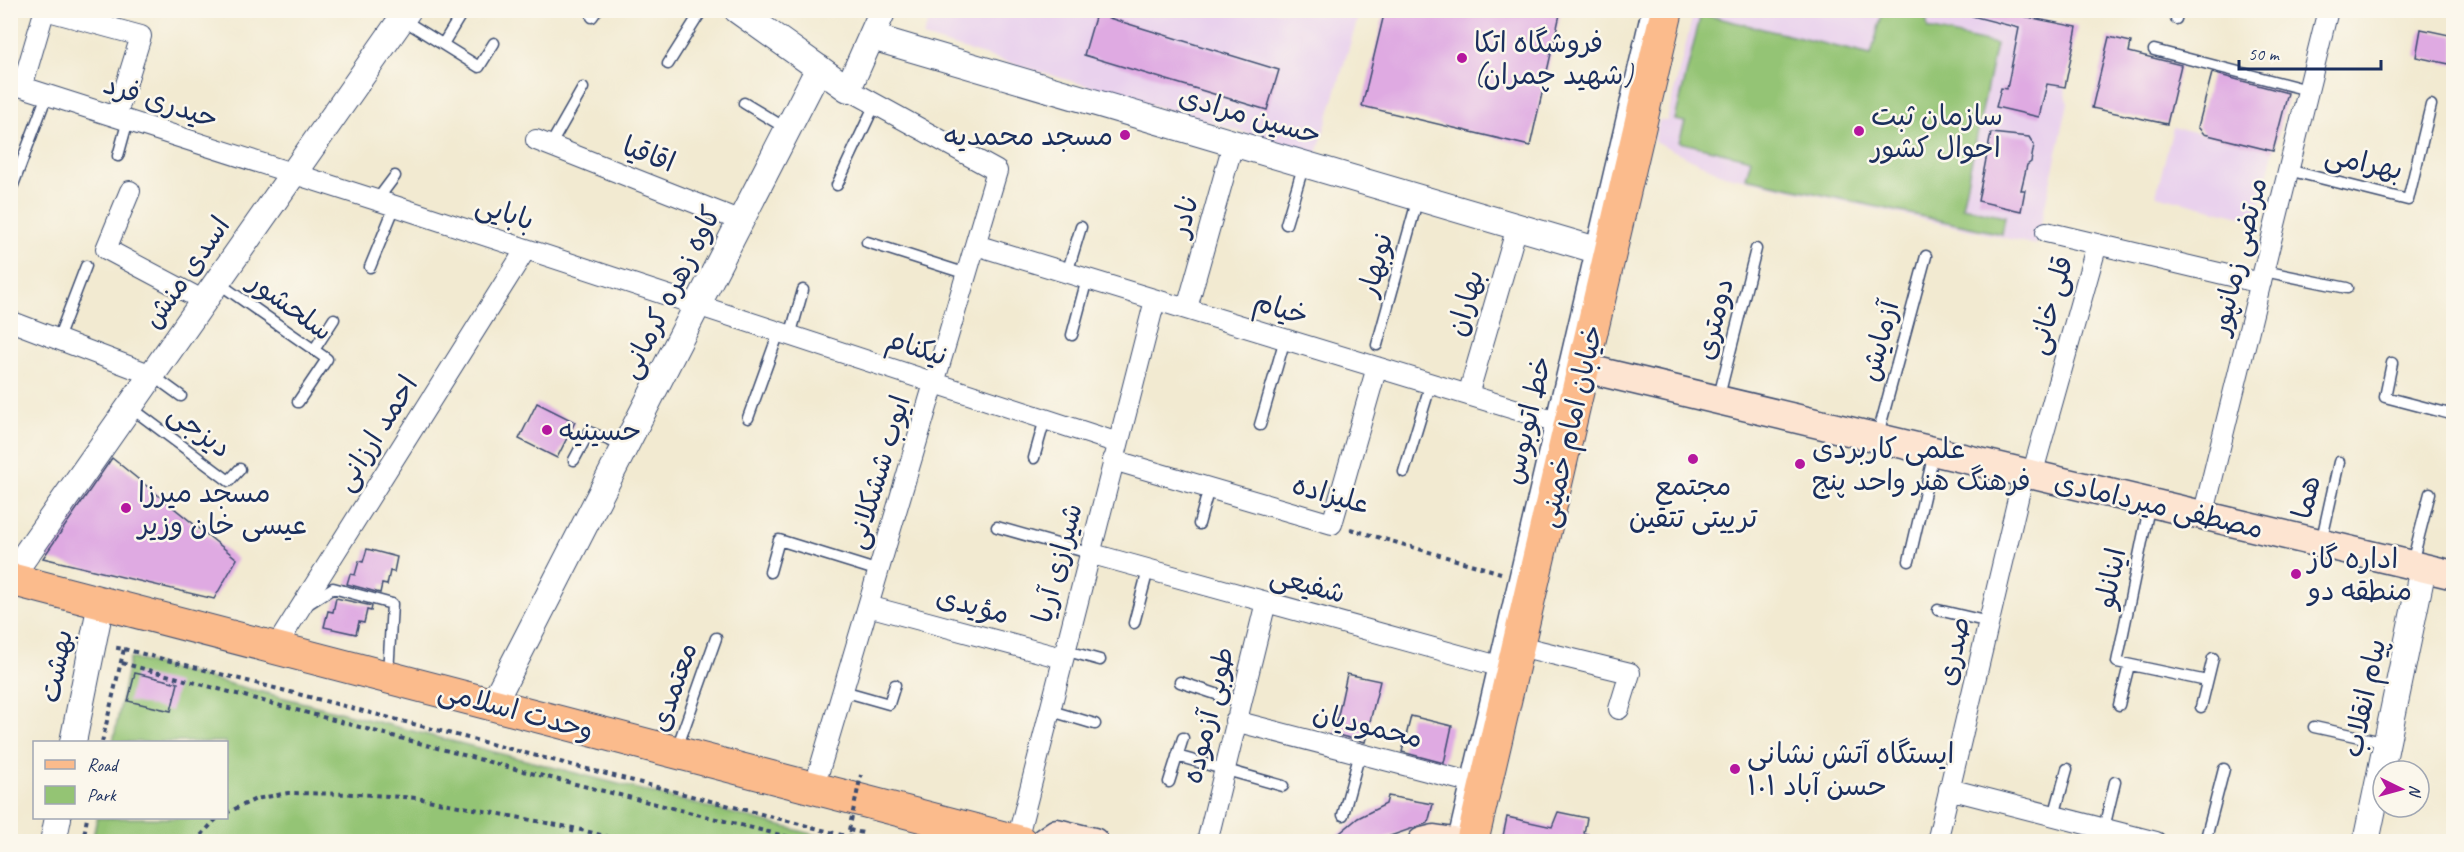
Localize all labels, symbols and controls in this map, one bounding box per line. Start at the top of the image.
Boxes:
place label: فروشگاه اتکا (شهید چمران) [1474,25,1634,92]
scale bar [2239,33,2382,71]
text: 50 m [2248,43,2281,65]
marker: فروشگاه اتکا (شهید چمران) [1455,51,1469,65]
street label: حیدری فرد [99,66,223,136]
street label: حسین مرادی [1175,78,1325,152]
place label: سازمان ثبت احوال کشور [1869,98,2003,165]
place label: مسجد محمدیه [944,118,1113,153]
marker: سازمان ثبت احوال کشور [1852,124,1866,138]
street label: اقاقیا [618,128,680,180]
marker: مسجد محمدیه [1118,128,1132,142]
street label: بهرامی [2322,137,2406,187]
street label: مرتضی زمانپور [2201,174,2275,340]
street label: بابایی [471,186,539,238]
street label: نادر [1161,190,1207,242]
street label: کاوه زهره کرمانی [611,200,729,384]
street label: اسدی منش [135,209,237,335]
street label: نوبهار [1349,229,1400,302]
street label: قلی خانی [2019,252,2081,358]
street label: سلحشور [241,263,340,348]
street label: بهاران [1439,266,1491,340]
street label: دومتری [1687,275,1741,363]
street label: خیام [1248,283,1313,337]
street label: آزمایش [1851,296,1907,385]
street label: نیکنام [881,321,952,377]
street label: خیابان امام خمینی [1530,321,1614,532]
street label: خط اتوبوس [1495,352,1559,488]
street label: احمد ارزانی [327,369,425,497]
street label: ایوب ششکلانی [838,391,918,553]
street label: دیزجی [161,395,239,465]
place label: حسینیه [559,413,641,448]
marker: حسینیه [540,423,554,437]
place label: علمی کاربردی فرهنگ هنر واحد پنج [1812,431,2031,499]
marker: مجتمع ترییتی تتقین [1686,452,1700,466]
marker: علمی کاربردی فرهنگ هنر واحد پنج [1793,457,1807,471]
street label: مصطفی میردامادی [2051,464,2267,546]
street label: علیزاده [1288,466,1374,522]
place label: مجتمع ترییتی تتقین [1629,468,1758,535]
street label: هما [2284,472,2328,522]
place label: مسجد میرزا عیسی خان وزیر [136,475,307,542]
street label: شیرازی آریا [1024,499,1090,627]
marker: مسجد میرزا عیسی خان وزیر [119,501,133,515]
place label: اداره گاز منطقه دو [2306,541,2412,608]
street label: اینانلو [2086,545,2134,613]
street label: شفیعی [1266,557,1350,611]
marker: اداره گاز منطقه دو [2289,567,2303,581]
street label: مؤیدی [933,578,1013,632]
street label: صدری [1928,613,1978,689]
street label: بهشت [32,626,80,706]
street label: پیام انقلاب [2334,635,2398,761]
street label: معتمدی [641,638,705,736]
street label: طوبی آزموده [1174,643,1242,787]
street label: وحدت اسلامی [434,672,598,748]
street label: محمودیان [1309,694,1427,756]
place label: ایستگاه آتش نشانی ۱۰۱ حسن آباد [1747,736,1954,803]
legend [33,741,228,819]
text: Road [87,754,120,776]
north arrow [2371,759,2431,819]
marker: ایستگاه آتش نشانی ۱۰۱ حسن آباد [1728,762,1742,776]
text: Park [87,784,117,806]
text: N [2404,784,2425,799]

